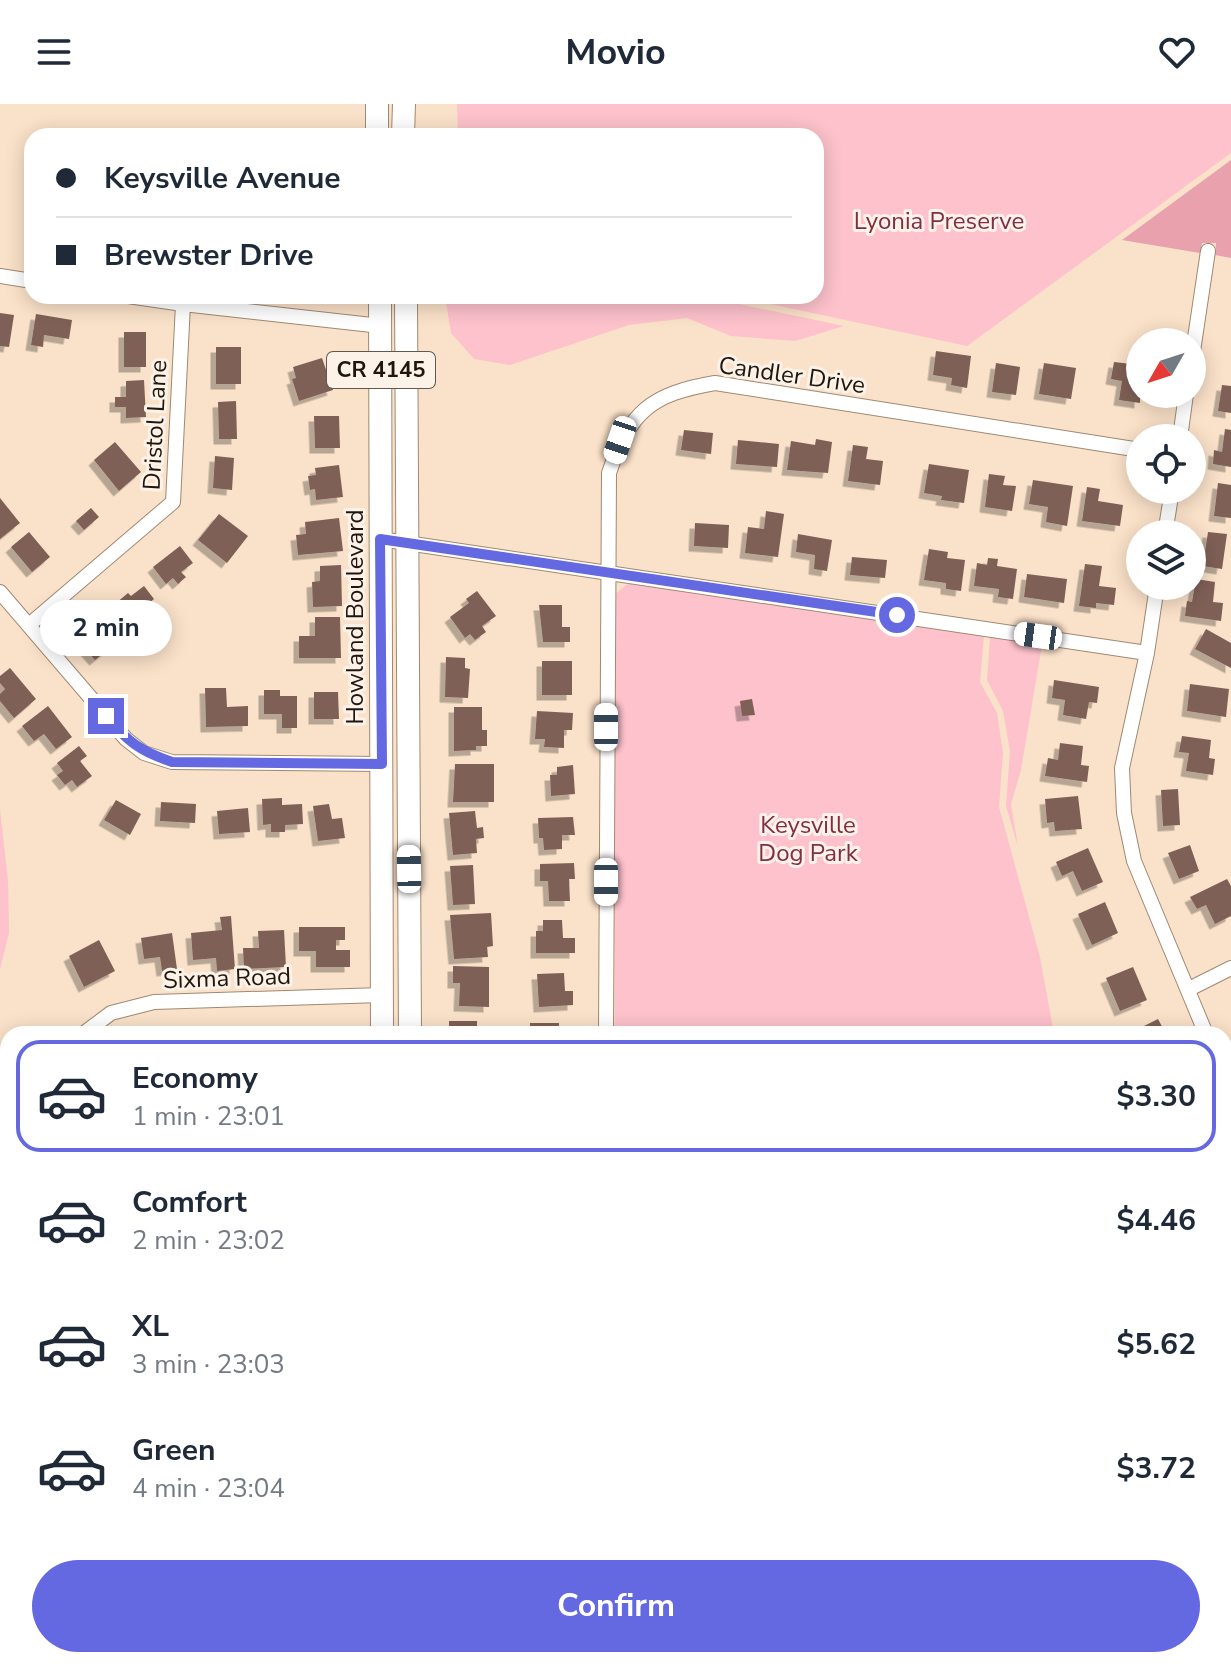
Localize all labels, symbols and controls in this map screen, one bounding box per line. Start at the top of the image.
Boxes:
text: Movio [565,28,666,77]
icon: menu [32,30,76,74]
icon: heart [1155,30,1199,74]
text: Keysville Avenue [104,158,341,199]
park label: Lyonia Preserve [854,205,1024,237]
text: Brewster Drive [104,235,314,276]
north arrow [1126,328,1206,408]
map controls [1126,328,1206,600]
street label: Candler Drive [717,349,867,401]
road number: CR 4145 [327,352,435,388]
street label: Dristol Lane [136,359,174,491]
car [601,413,639,467]
button: locate [1126,424,1206,504]
street label: Howland Boulevard [339,509,371,725]
button: layers [1126,520,1206,600]
route start [879,597,915,633]
callout: 2 min [40,600,172,656]
text: 2 min [72,610,140,645]
car [1013,621,1063,651]
route end [88,698,124,734]
car [594,703,618,751]
park label: Keysville Dog Park [758,809,859,869]
car [397,845,421,893]
car [594,858,618,906]
street label: Sixma Road [162,960,292,996]
text: Economy [132,1058,258,1099]
icon: car [36,1060,108,1132]
text: $3.30 [1117,1076,1196,1117]
text: 1 min · 23:01 [132,1099,285,1134]
text: Comfort [132,1182,247,1223]
icon: car [36,1184,108,1256]
text: $4.46 [1117,1200,1196,1241]
text: 2 min · 23:02 [132,1223,285,1258]
text: XL [132,1306,169,1347]
icon: car [36,1308,108,1380]
text: $5.62 [1117,1324,1196,1365]
text: 3 min · 23:03 [132,1347,285,1382]
text: Green [132,1430,216,1471]
icon: car [36,1432,108,1504]
text: $3.72 [1117,1448,1196,1489]
text: 4 min · 23:04 [132,1471,285,1506]
button: Confirm [32,1560,1200,1652]

